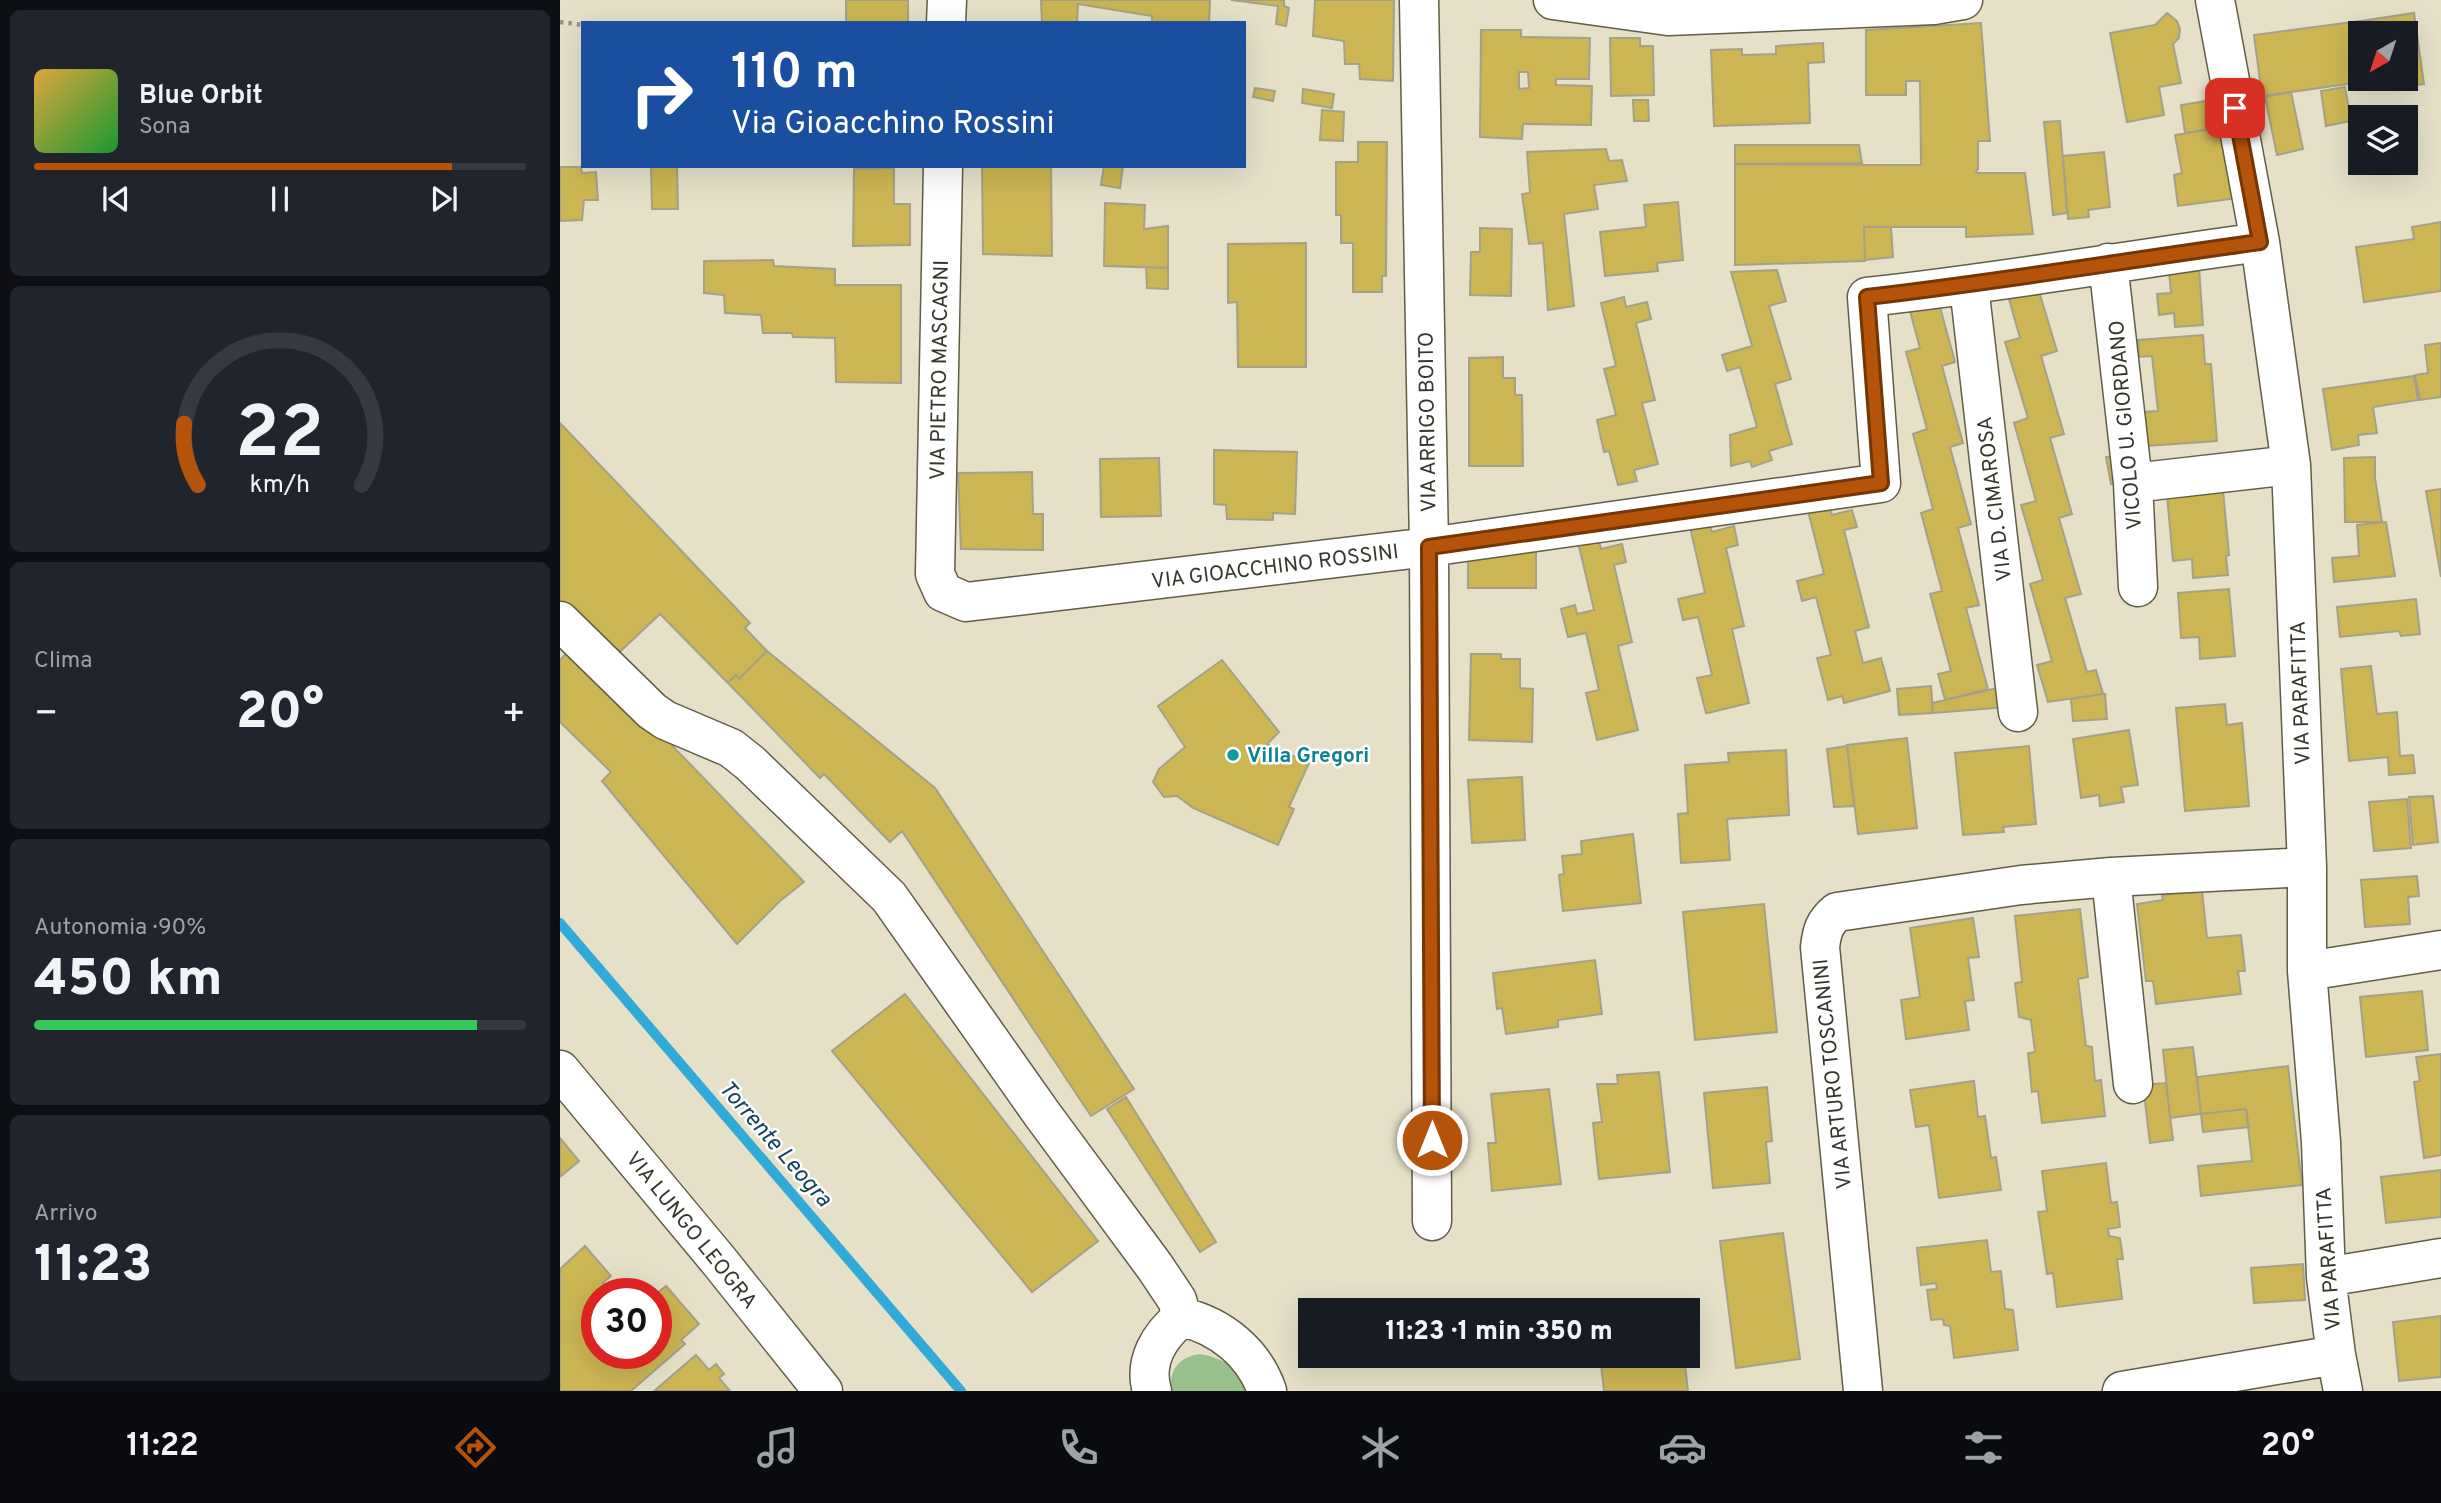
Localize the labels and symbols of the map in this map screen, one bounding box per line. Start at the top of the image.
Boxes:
north arrow [2348,21,2418,91]
pin [2205,78,2265,138]
street label: VIA PIETRO MASCAGNI [925,260,956,480]
street label: VICOLO U. GIORDANO [2104,319,2149,531]
street label: VIA ARRIGO BOITO [1413,331,1444,512]
street label: VIA D. CIMAROSA [1972,415,2019,583]
street label: VIA GIOACCHINO ROSSINI [1150,539,1400,596]
street label: VIA PARAFITTA [2285,621,2318,765]
place label: Villa Gregori [1247,743,1369,770]
marker: Villa Gregori [1225,747,1241,763]
street label: VIA ARTURO TOSCANINI [1808,957,1859,1191]
water label: Torrente Leogra [711,1075,837,1214]
position arrow [1395,1103,1469,1177]
street label: VIA LUNGO LEOGRA [619,1147,763,1315]
street label: VIA PARAFITTA [2311,1186,2348,1332]
speed limit sign: 30 [581,1278,672,1369]

